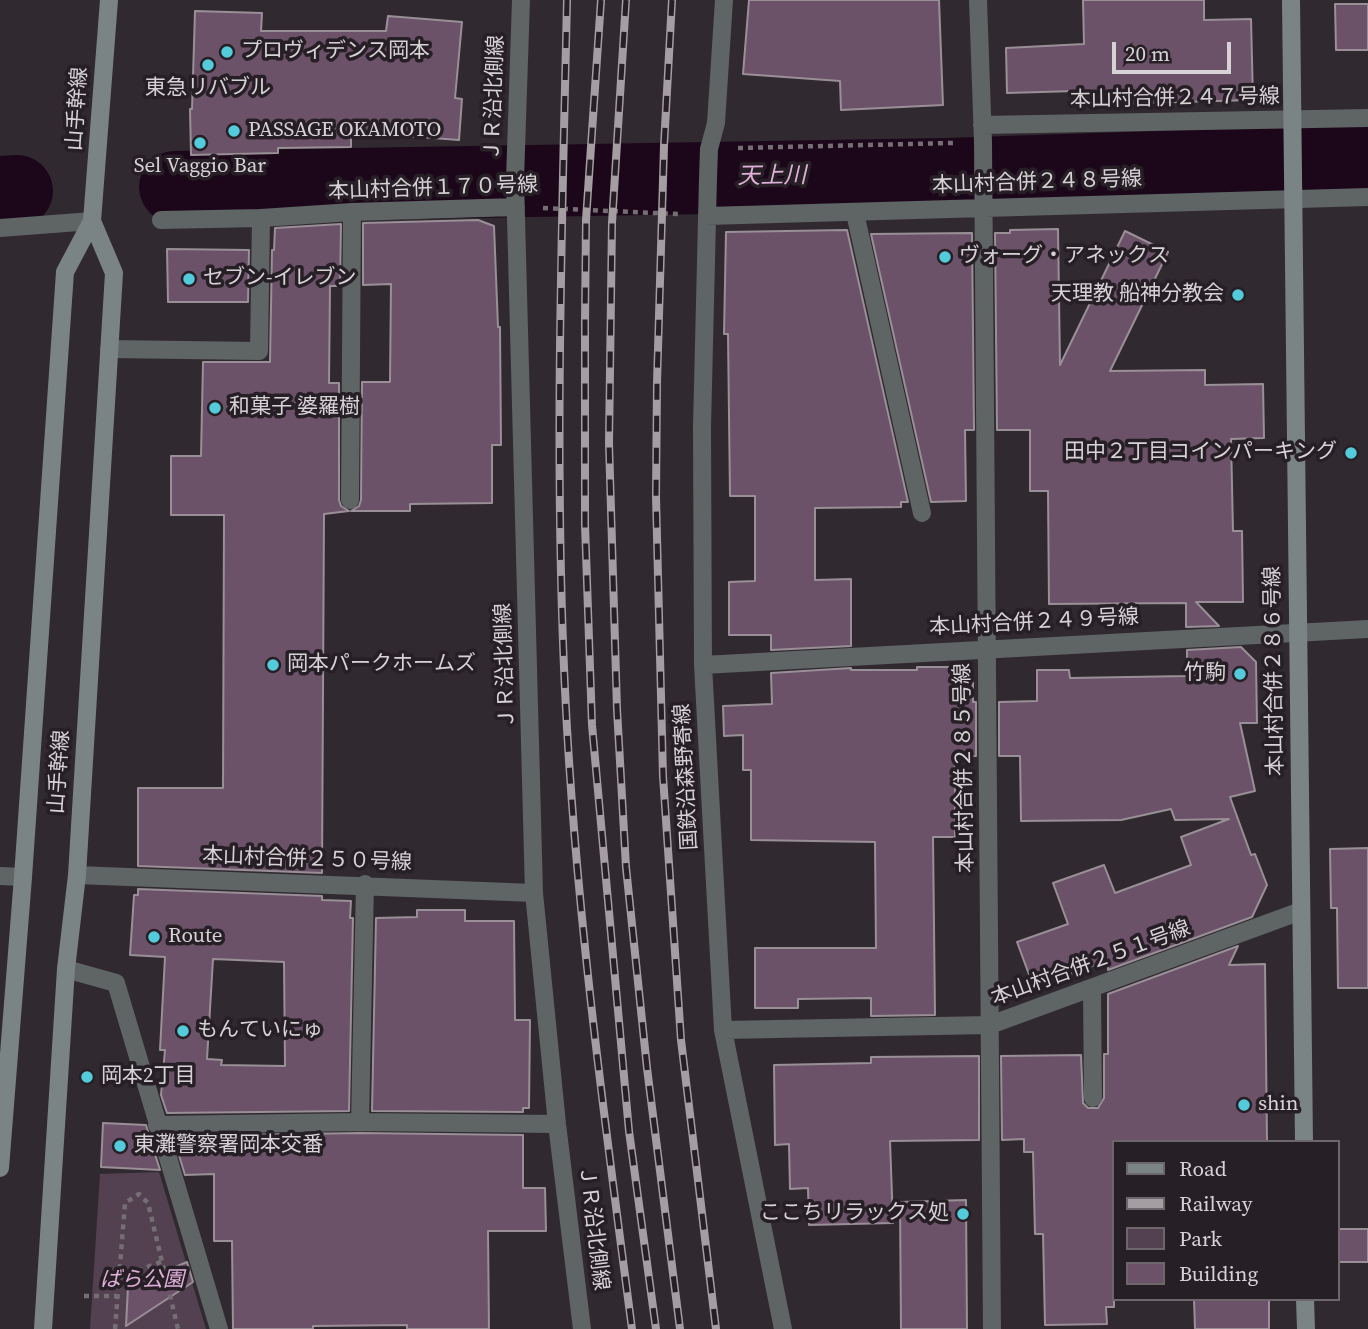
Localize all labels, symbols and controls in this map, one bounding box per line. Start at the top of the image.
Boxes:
scale bar [1116,28,1235,72]
street label: ＪＲ沿北側線 [480,35,510,161]
place label: プロヴィデンス岡本 [241,39,430,65]
text: 20 m [1125,39,1170,68]
marker: プロヴィデンス岡本 [219,44,235,60]
marker: 東急リバブル [200,57,216,73]
street label: 山手幹線 [63,66,93,152]
place label: 東急リバブル [145,76,271,102]
street label: 本山村合併２４７号線 [1070,85,1280,113]
place label: PASSAGE OKAMOTO [248,118,441,144]
marker: PASSAGE OKAMOTO [226,123,242,139]
marker: Sel Vaggio Bar [192,135,208,151]
place label: Sel Vaggio Bar [134,154,266,180]
water label: 天上川 [737,163,807,191]
street label: 本山村合併２４８号線 [932,167,1142,199]
street label: 本山村合併１７０号線 [328,173,538,205]
place label: ヴォーグ・アネックス [959,244,1169,270]
marker: ヴォーグ・アネックス [937,249,953,265]
place label: セブン-イレブン [203,266,357,292]
marker: セブン-イレブン [181,271,197,287]
place label: 天理教 船神分教会 [1051,282,1224,308]
marker: 天理教 船神分教会 [1230,287,1246,303]
place label: 和菓子 婆羅樹 [229,395,360,421]
marker: 和菓子 婆羅樹 [207,400,223,416]
place label: 田中２丁目コインパーキング [1064,440,1337,466]
marker: 田中２丁目コインパーキング [1343,445,1359,461]
street label: 本山村合併２８６号線 [1261,566,1289,776]
street label: ＪＲ沿北側線 [491,603,521,729]
street label: 本山村合併２４９号線 [928,605,1140,641]
place label: 岡本パークホームズ [287,652,476,678]
marker: 岡本パークホームズ [265,657,281,673]
place label: 竹駒 [1184,661,1226,687]
street label: 本山村合併２８５号線 [951,663,979,873]
marker: 竹駒 [1232,666,1248,682]
street label: 国鉄沿森野寄線 [671,703,703,851]
street label: 山手幹線 [45,729,75,815]
street label: 本山村合併２５０号線 [202,844,412,876]
street label: 本山村合併２５１号線 [988,916,1194,1012]
place label: Route [168,924,223,950]
marker: Route [146,929,162,945]
place label: もんていにゅ [197,1018,323,1044]
marker: もんていにゅ [175,1023,191,1039]
place label: 岡本2丁目 [101,1064,195,1090]
marker: 岡本2丁目 [79,1069,95,1085]
place label: shin [1258,1092,1299,1118]
marker: shin [1236,1097,1252,1113]
place label: 東灘警察署岡本交番 [134,1133,323,1159]
marker: 東灘警察署岡本交番 [112,1138,128,1154]
legend [1112,1140,1340,1301]
text: Road [1179,1154,1227,1183]
street label: ＪＲ沿北側線 [573,1164,613,1292]
text: Railway [1179,1189,1253,1218]
place label: ここちリラックス処 [760,1201,949,1227]
marker: ここちリラックス処 [955,1206,971,1222]
text: Park [1179,1224,1222,1253]
text: Building [1179,1259,1258,1288]
park label: ばら公園 [100,1268,184,1294]

